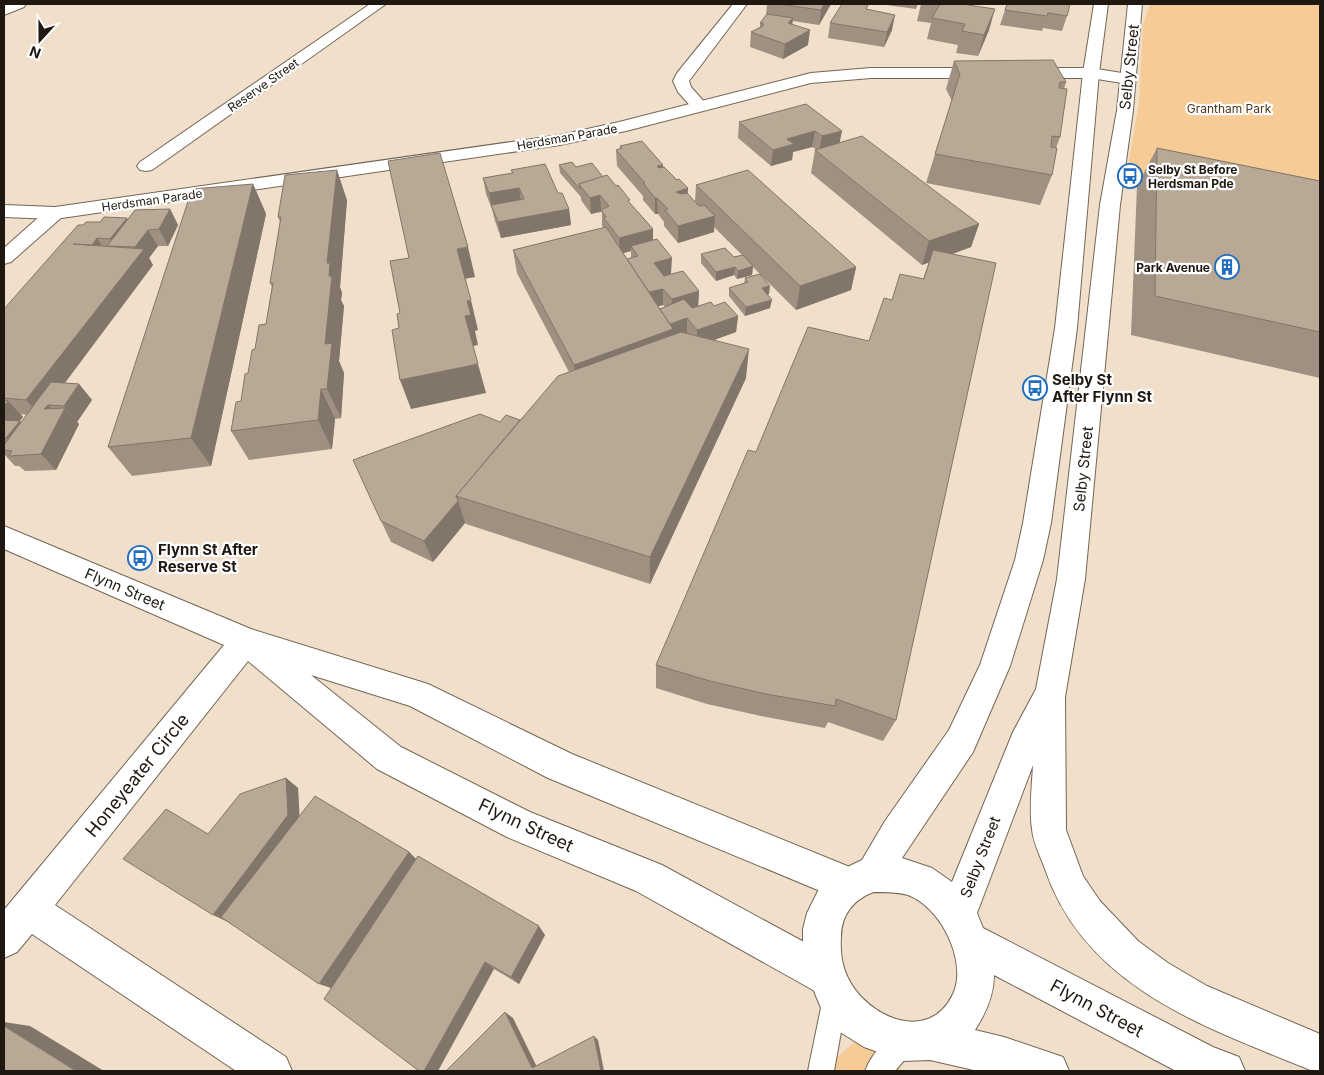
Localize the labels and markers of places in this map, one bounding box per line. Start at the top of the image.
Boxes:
place label: Selby St Before Herdsman Pde [1148,162,1237,191]
bus stop icon: Selby St Before Herdsman Pde [1117,163,1143,189]
building icon: Park Avenue [1214,254,1240,280]
place label: Park Avenue [1136,260,1210,275]
place label: Selby St After Flynn St [1052,370,1152,406]
bus stop icon: Selby St After Flynn St [1022,375,1048,401]
place label: Flynn St After Reserve St [158,540,258,576]
bus stop icon: Flynn St After Reserve St [127,545,153,571]

